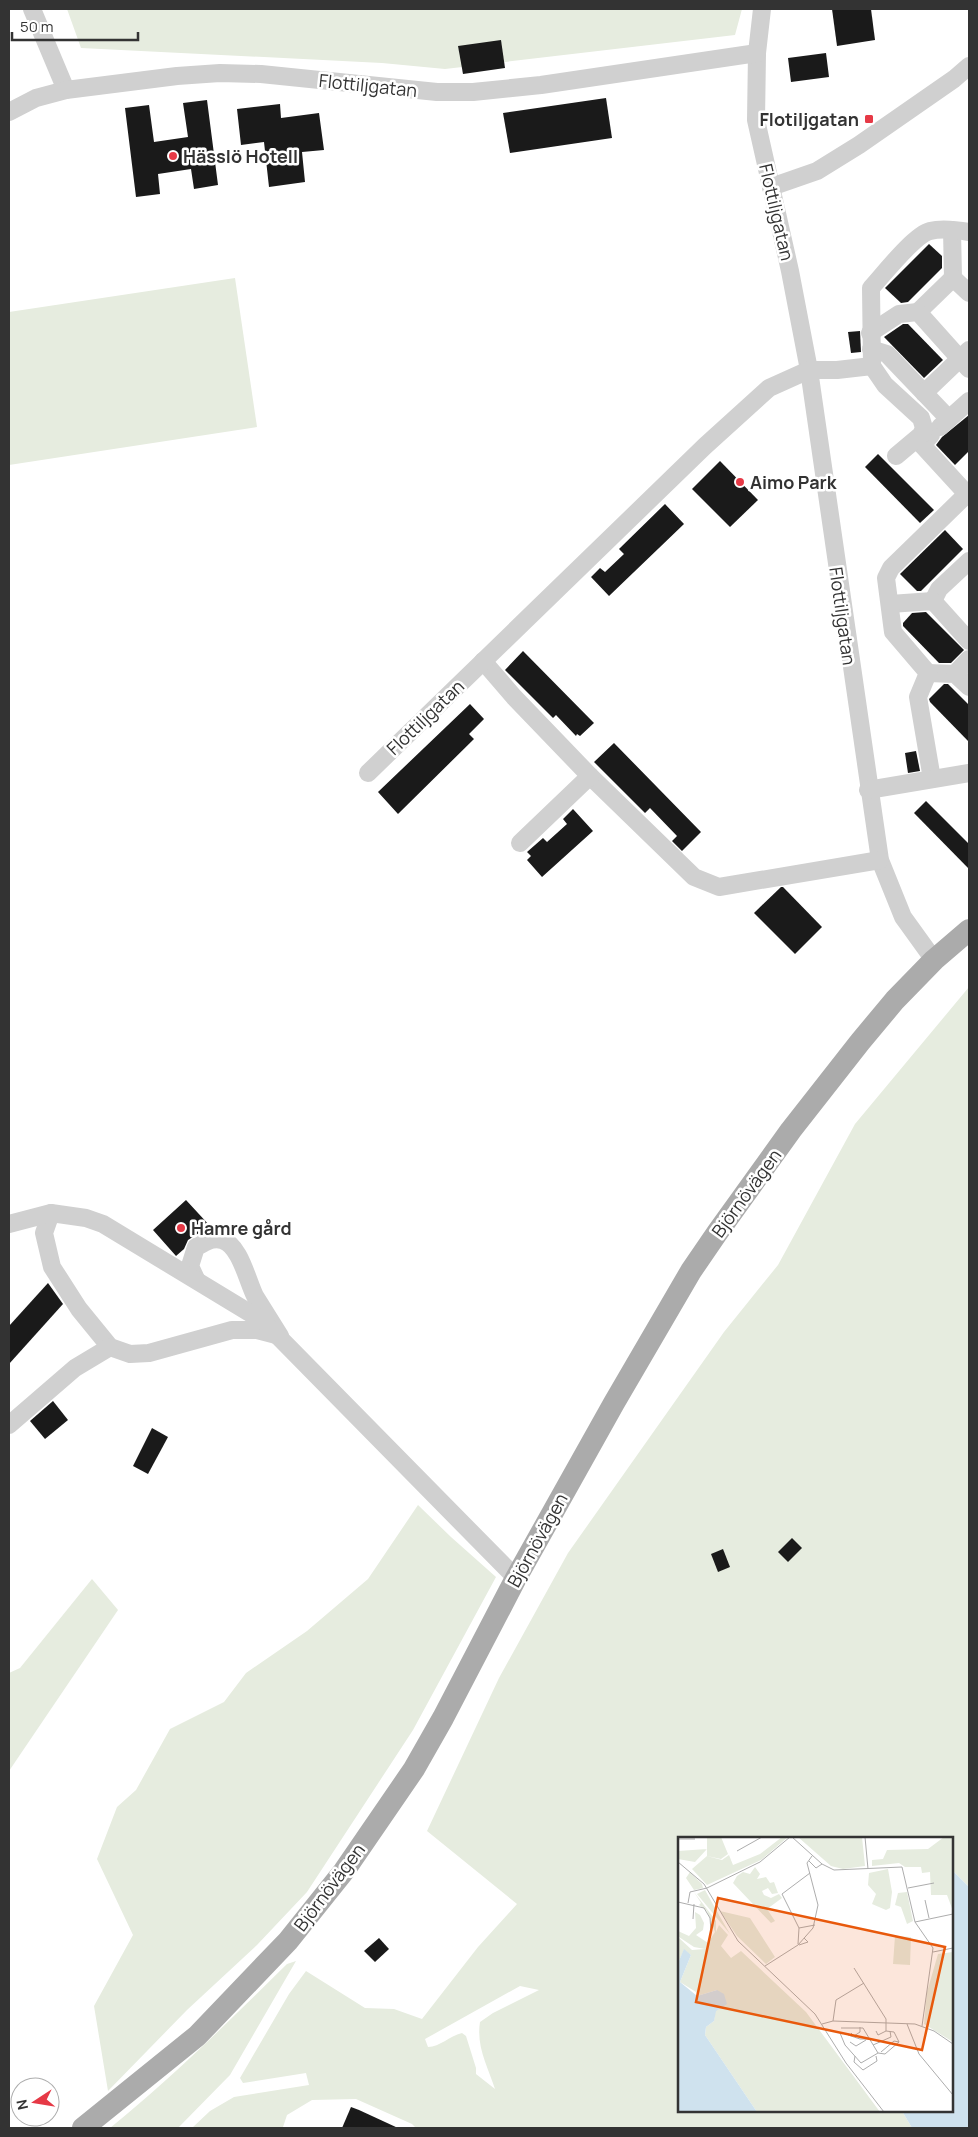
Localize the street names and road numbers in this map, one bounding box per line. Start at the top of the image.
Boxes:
street label: Flottiljgatan [318,68,418,102]
street label: Flottiljgatan [754,161,800,263]
street label: Flottiljgatan [824,565,862,667]
street label: Flottiljgatan [381,674,469,760]
street label: Björnövägen [706,1144,786,1242]
street label: Björnövägen [501,1489,573,1591]
street label: Björnövägen [288,1838,370,1936]

